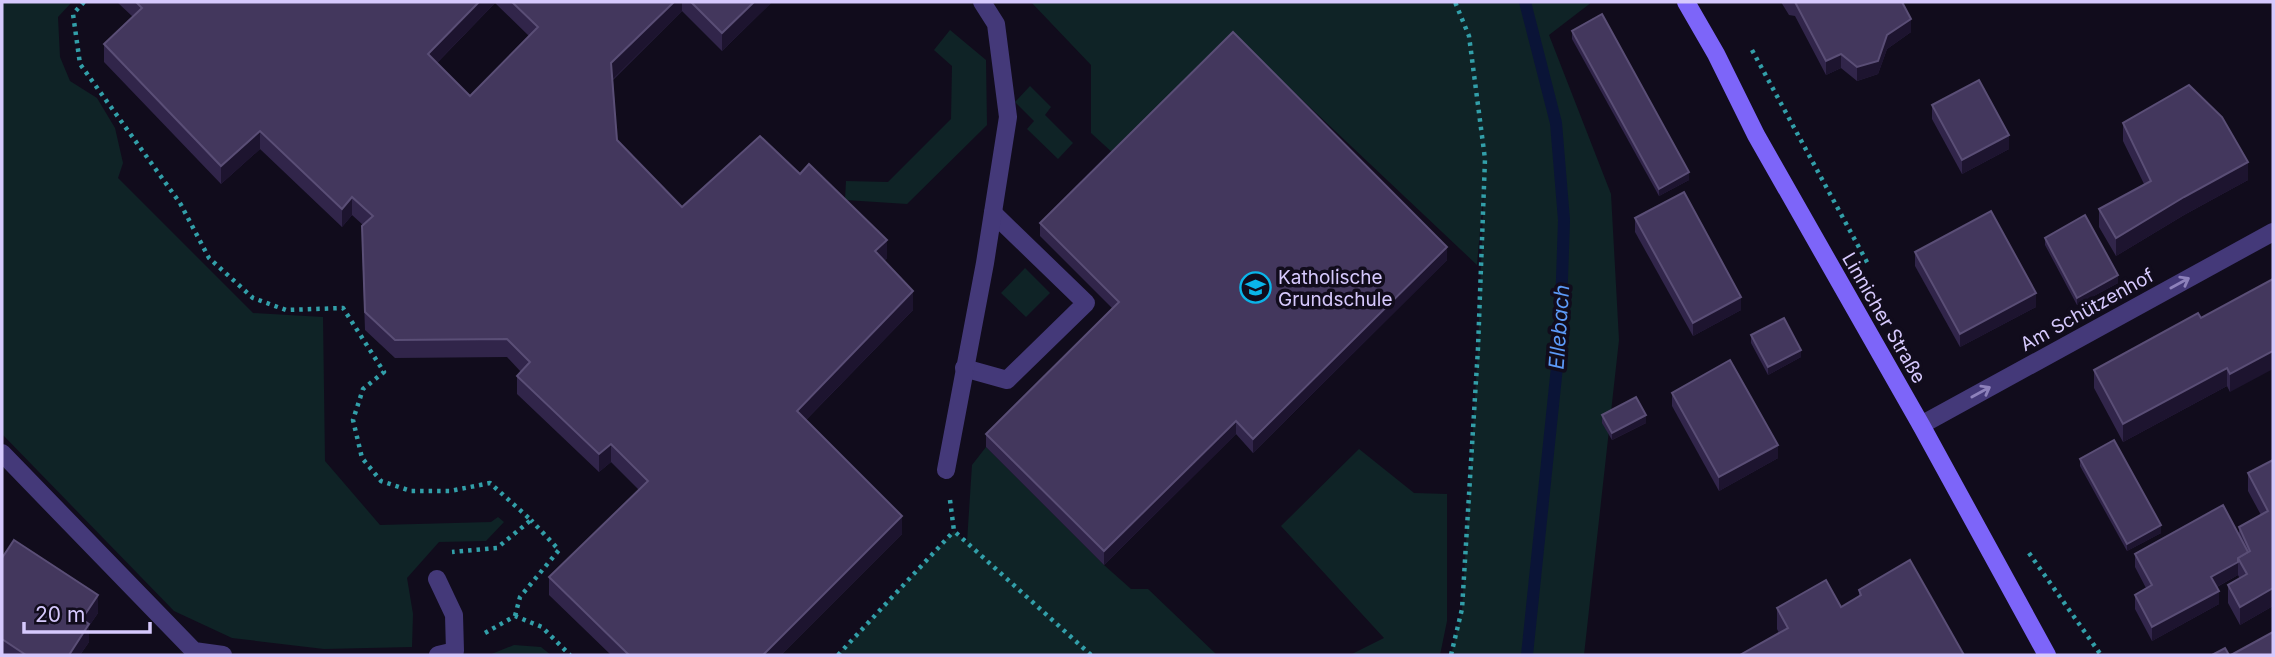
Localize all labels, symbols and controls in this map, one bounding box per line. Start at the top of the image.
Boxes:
street label: Linnicher Straße [1837,249,1931,387]
street label: Am Schützenhof [2016,264,2158,356]
place label: Katholische Grundschule [1278,266,1392,311]
school or university icon: Katholische Grundschule [1238,271,1272,305]
one-way arrow [2169,276,2190,289]
water label: Ellebach [1544,284,1574,370]
one-way arrow [1970,385,1991,398]
scale bar [24,590,150,634]
text: 20 m [35,602,85,627]

